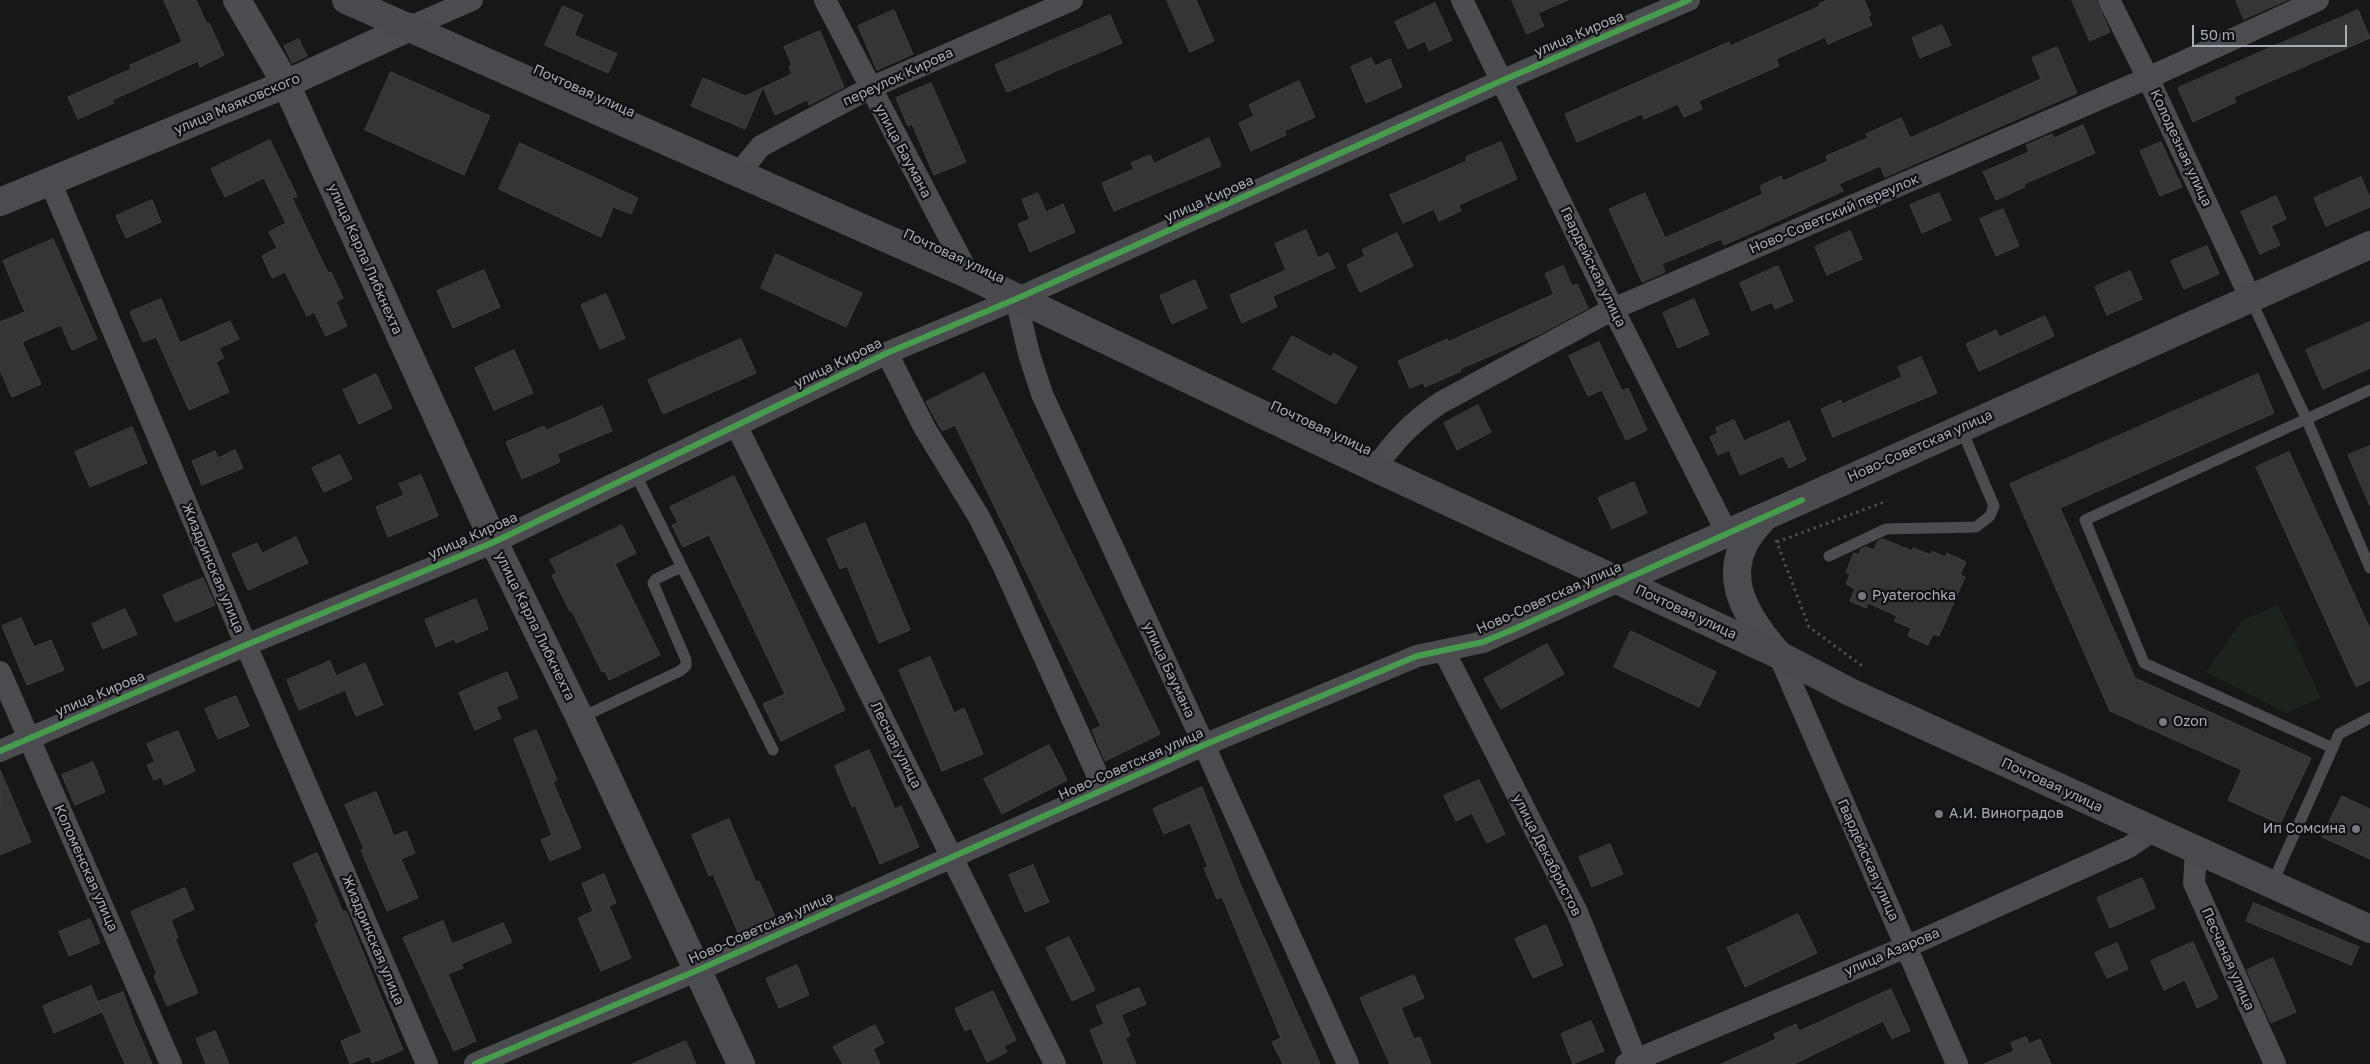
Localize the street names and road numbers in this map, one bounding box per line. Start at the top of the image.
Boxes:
street label: улица Кирова [1532,8,1626,60]
street label: переулок Кирова [840,44,956,110]
street label: Почтовая улица [530,61,638,121]
street label: улица Маяковского [172,70,302,138]
street label: Колодезная улица [2147,87,2215,209]
street label: улица Баумана [871,101,935,201]
street label: Ново-Советский переулок [1747,171,1921,257]
street label: улица Кирова [1162,172,1256,226]
street label: улица Карла Либкнехта [324,181,406,337]
street label: Гвардейская улица [1557,204,1629,330]
street label: Почтовая улица [901,225,1007,287]
street label: улица Кирова [791,334,885,392]
street label: Почтовая улица [1268,397,1374,459]
street label: Ново-Советская улица [1845,406,1995,486]
street label: Жиздринская улица [178,501,248,635]
street label: улица Кирова [426,509,520,563]
street label: улица Карла Либкнехта [492,549,578,703]
street label: Ново-Советская улица [1474,558,1624,638]
street label: Почтовая улица [1633,581,1739,643]
street label: улица Баумана [1139,619,1199,721]
street label: улица Кирова [53,668,147,720]
street label: Лесная улица [867,699,925,791]
street label: Ново-Советская улица [1056,724,1206,804]
street label: Почтовая улица [1999,754,2105,816]
street label: улица Декабристов [1509,791,1585,919]
street label: Гвардейская улица [1834,796,1902,924]
street label: Коломенская улица [50,802,122,934]
street label: Жиздринская улица [338,873,408,1007]
street label: Ново-Советская улица [686,888,836,968]
street label: Песчаная улица [2198,905,2258,1013]
street label: улица Азарова [1842,924,1942,980]

